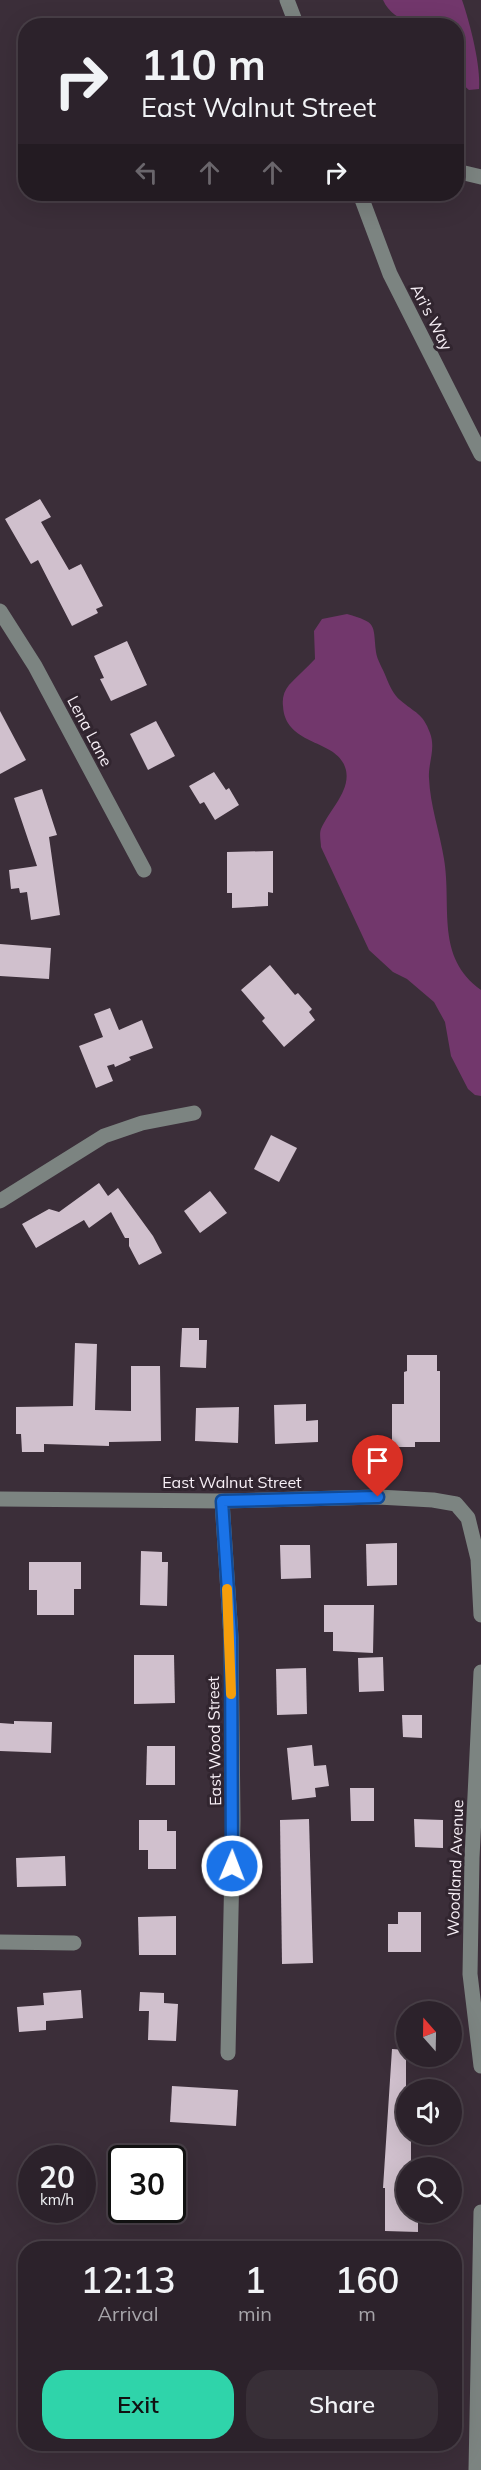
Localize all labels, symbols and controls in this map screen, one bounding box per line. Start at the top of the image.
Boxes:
text: 110 m [141,38,266,91]
icon: right [42,42,120,120]
text: East Walnut Street [141,90,376,124]
icon: left [130,156,163,189]
icon: ahead [193,156,226,189]
icon: ahead [256,156,289,189]
icon: right [319,156,352,189]
street label: Ari's Way [407,280,457,354]
street label: Lena Lane [63,692,117,770]
pin [352,1435,403,1497]
icon: arrive [361,1444,394,1477]
street label: East Walnut Street [162,1472,302,1492]
street label: East Wood Street [203,1676,225,1806]
street label: Woodland Avenue [443,1799,467,1937]
position arrow [200,1834,264,1898]
north arrow [396,2001,462,2067]
map controls [396,2001,462,2223]
button: sound [396,2079,462,2145]
speed limit sign: 30 [108,2145,186,2223]
button: search [396,2157,462,2223]
text: 20 [39,2158,75,2196]
text: km/h [40,2190,74,2209]
text: 12:13 [81,2257,175,2302]
text: 1 [244,2257,266,2302]
text: 160 [335,2257,399,2302]
text: Arrival [97,2301,159,2326]
text: min [238,2301,272,2326]
text: m [358,2301,376,2326]
button: Exit [42,2370,234,2439]
button: Share [246,2370,438,2439]

